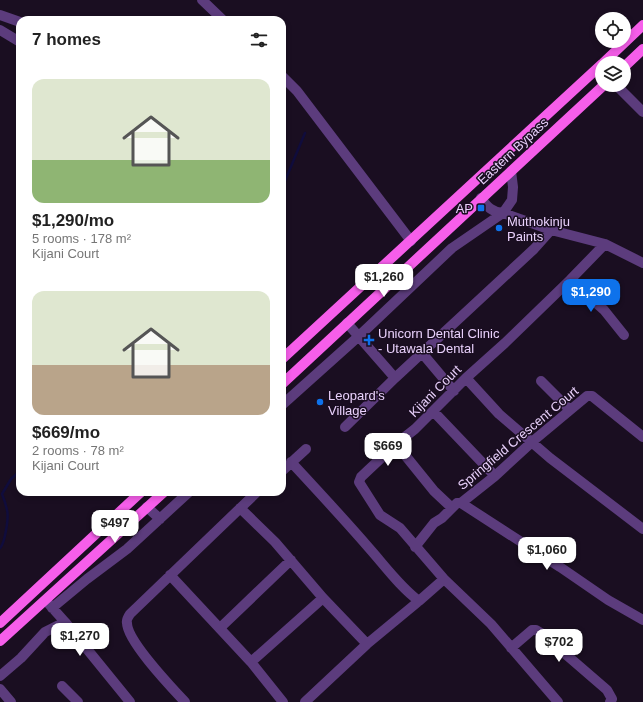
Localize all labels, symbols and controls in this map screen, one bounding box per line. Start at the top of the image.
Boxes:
map controls [595,12,631,92]
button: locate [595,12,631,48]
icon: filters [248,29,270,51]
text: 7 homes [32,30,101,49]
button: layers [595,56,631,92]
icon: home [115,105,187,177]
street label: Eastern Bypass [475,114,552,188]
place label: AP [456,201,473,216]
marker: AP [476,203,486,213]
text: $1,290/mo [32,211,114,230]
place label: Muthokinju Paints [507,214,570,244]
marker: Muthokinju Paints [494,223,504,233]
text: 5 rooms · 178 m² [32,231,131,246]
text: Kijani Court [32,246,99,261]
pin: $1,260 [351,264,417,298]
text: $1,260 [364,269,404,284]
pin: $1,290 [558,279,624,313]
text: $1,290 [571,284,611,299]
icon: home [115,317,187,389]
place label: Unicorn Dental Clinic - Utawala Dental [378,326,500,356]
marker: Unicorn Dental Clinic - Utawala Dental [363,334,375,346]
street label: Kijani Court [406,362,464,420]
street label: Springfield Crescent Court [455,383,582,493]
place label: Leopard's Village [328,388,385,418]
marker: Leopard's Village [315,397,325,407]
text: $669/mo [32,423,100,442]
pin: $669 [364,433,412,467]
text: $669 [374,438,402,453]
text: 2 rooms · 78 m² [32,443,124,458]
text: Kijani Court [32,458,99,473]
pin: $497 [91,510,139,544]
text: $497 [101,515,129,530]
pin: $1,060 [514,537,580,571]
text: $1,060 [527,542,567,557]
pin: $1,270 [47,623,113,657]
text: $1,270 [60,628,100,643]
pin: $702 [535,629,583,663]
text: $702 [545,634,573,649]

